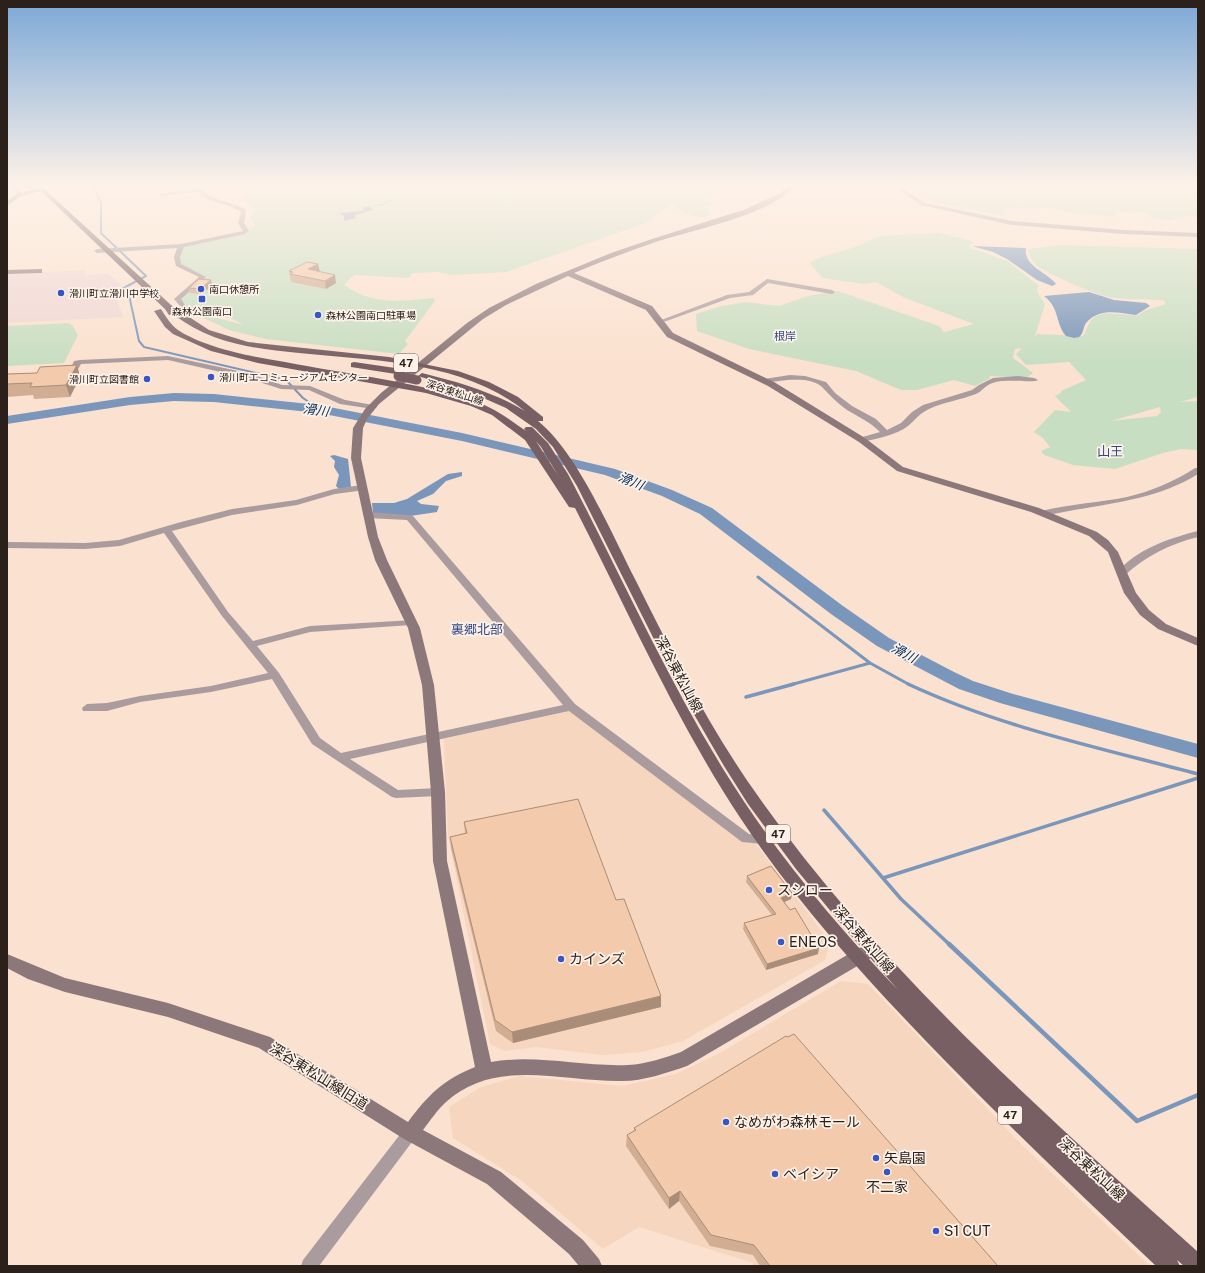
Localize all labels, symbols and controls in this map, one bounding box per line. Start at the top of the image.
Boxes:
place label: 南口休憩所 [209,283,259,295]
marker: 南口休憩所 [196,284,206,294]
place label: 滑川町立滑川中学校 [69,287,159,299]
marker: 滑川町立滑川中学校 [56,288,66,298]
marker: 森林公園南口 [197,294,207,304]
place label: 森林公園南口 [172,305,232,317]
place label: 森林公園南口駐車場 [326,309,416,321]
marker: 森林公園南口駐車場 [313,310,323,320]
district label: 根岸 [774,330,796,342]
road number: 47 [394,354,418,372]
place label: 滑川町エコミュージアムセンター [219,371,368,383]
marker: 滑川町エコミュージアムセンター [206,372,216,382]
place label: 滑川町立図書館 [69,373,139,385]
marker: 滑川町立図書館 [142,374,152,384]
street label: 深谷東松山線 [425,377,485,407]
water label: 滑川 [302,401,332,420]
district label: 山王 [1097,444,1123,459]
water label: 滑川 [616,469,648,494]
district label: 裏郷北部 [451,622,503,637]
street label: 深谷東松山線 [652,633,706,715]
water label: 滑川 [889,640,921,667]
road number: 47 [766,825,790,843]
place label: スシロー [777,882,833,898]
marker: スシロー [764,885,774,895]
street label: 深谷東松山線 [830,902,898,976]
place label: ENEOS [789,934,837,950]
marker: ENEOS [776,937,786,947]
place label: カインズ [569,951,625,967]
marker: カインズ [556,954,566,964]
street label: 深谷東松山線旧道 [267,1040,371,1112]
road number: 47 [998,1106,1022,1124]
place label: なめがわ森林モール [734,1114,860,1130]
marker: なめがわ森林モール [721,1117,731,1127]
street label: 深谷東松山線 [1056,1135,1128,1203]
place label: 矢島園 [884,1150,926,1166]
marker: 矢島園 [871,1153,881,1163]
place label: ベイシア [783,1166,839,1182]
marker: 不二家 [882,1167,892,1177]
marker: ベイシア [770,1169,780,1179]
place label: 不二家 [866,1179,908,1195]
place label: S1 CUT [944,1223,990,1239]
marker: S1 CUT [931,1226,941,1236]

